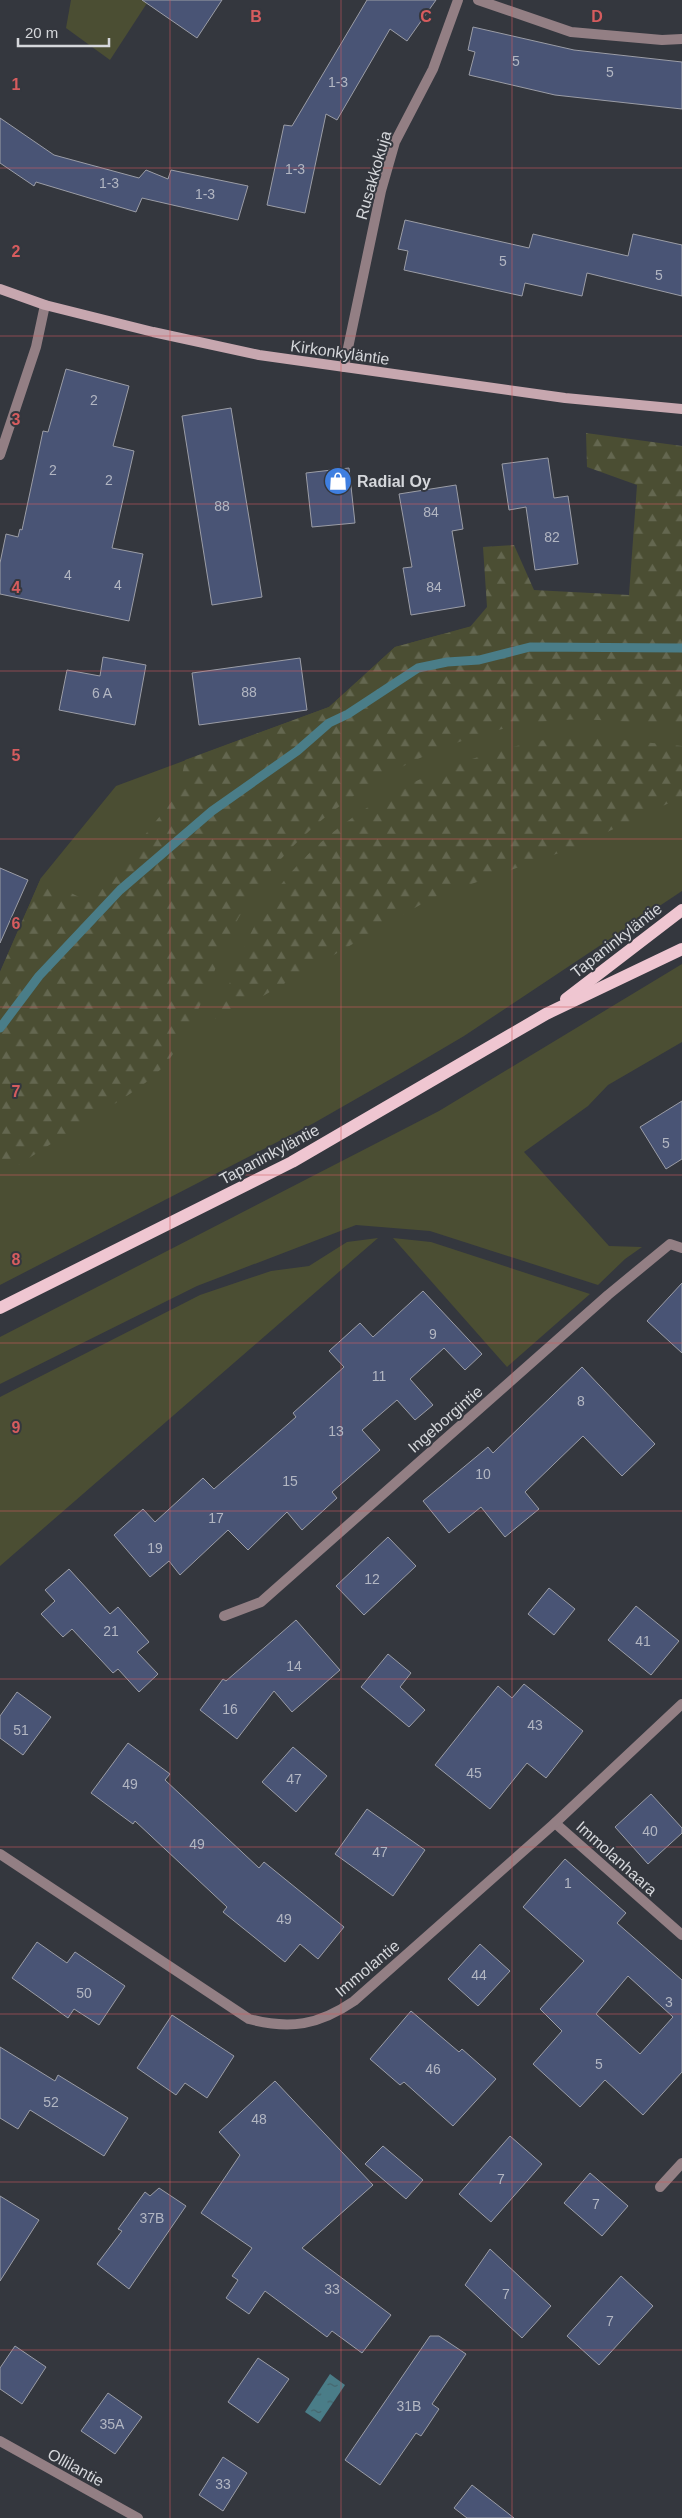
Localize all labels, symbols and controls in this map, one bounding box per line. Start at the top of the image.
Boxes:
text: B [250,8,262,25]
text: C [420,8,432,25]
text: D [591,8,603,25]
scale bar [18,15,109,47]
text: 20 m [25,24,58,41]
house number: 5 [512,53,520,69]
house number: 5 [606,64,614,80]
house number: 1-3 [328,74,348,90]
text: 1 [12,76,21,93]
street label: Rusakkokuja [353,129,394,222]
house number: 1-3 [285,161,305,177]
house number: 1-3 [99,175,119,191]
house number: 1-3 [195,186,215,202]
text: 2 [12,243,21,260]
house number: 5 [499,253,507,269]
house number: 5 [655,267,663,283]
street label: Kirkonkyläntie [289,337,391,368]
house number: 2 [90,392,98,408]
text: 3 [12,411,21,428]
house number: 2 [49,462,57,478]
shop icon: Radial Oy [323,466,353,496]
house number: 2 [105,472,113,488]
place label: Radial Oy [357,473,431,490]
house number: 88 [214,498,230,514]
house number: 84 [423,504,439,520]
house number: 82 [544,529,560,545]
house number: 4 [64,567,72,583]
house number: 4 [114,577,122,593]
text: 4 [12,579,21,596]
house number: 84 [426,579,442,595]
house number: 88 [241,684,257,700]
house number: 6 A [92,685,113,701]
text: 5 [12,747,21,764]
street label: Tapaninkyläntie [568,900,665,981]
text: 6 [12,915,21,932]
text: 7 [12,1083,21,1100]
street label: Tapaninkyläntie [217,1121,322,1188]
house number: 5 [662,1135,670,1151]
text: 8 [12,1251,21,1268]
house number: 9 [429,1326,437,1342]
house number: 11 [372,1368,386,1384]
street label: Ingeborgintie [405,1383,486,1456]
house number: 8 [577,1393,585,1409]
text: 9 [12,1419,21,1436]
house number: 13 [328,1423,344,1439]
house number: 10 [475,1466,491,1482]
house number: 15 [282,1473,298,1489]
house number: 17 [208,1510,224,1526]
house number: 19 [147,1540,163,1556]
house number: 12 [364,1571,380,1587]
house number: 21 [103,1623,119,1639]
house number: 41 [635,1633,651,1649]
house number: 14 [286,1658,302,1674]
house number: 16 [222,1701,238,1717]
house number: 43 [527,1717,543,1733]
house number: 51 [13,1722,29,1738]
house number: 45 [466,1765,482,1781]
house number: 47 [286,1771,302,1787]
house number: 49 [122,1776,138,1792]
street label: Immolanhaara [573,1818,660,1899]
house number: 40 [642,1823,658,1839]
house number: 49 [189,1836,205,1852]
house number: 47 [372,1844,388,1860]
house number: 1 [564,1875,572,1891]
house number: 49 [276,1911,292,1927]
street label: Immolantie [332,1937,403,2000]
house number: 44 [471,1967,487,1983]
house number: 50 [76,1985,92,2001]
house number: 3 [665,1994,673,2010]
house number: 5 [595,2056,603,2072]
house number: 46 [425,2061,441,2077]
house number: 52 [43,2094,59,2110]
house number: 48 [251,2111,267,2127]
house number: 7 [497,2171,505,2187]
house number: 7 [592,2196,600,2212]
house number: 37B [140,2210,164,2226]
house number: 33 [324,2281,340,2297]
house number: 7 [502,2286,510,2302]
house number: 7 [606,2313,614,2329]
house number: 31B [397,2398,421,2414]
house number: 35A [100,2416,125,2432]
street label: Ollilantie [45,2445,107,2490]
house number: 33 [215,2476,231,2492]

